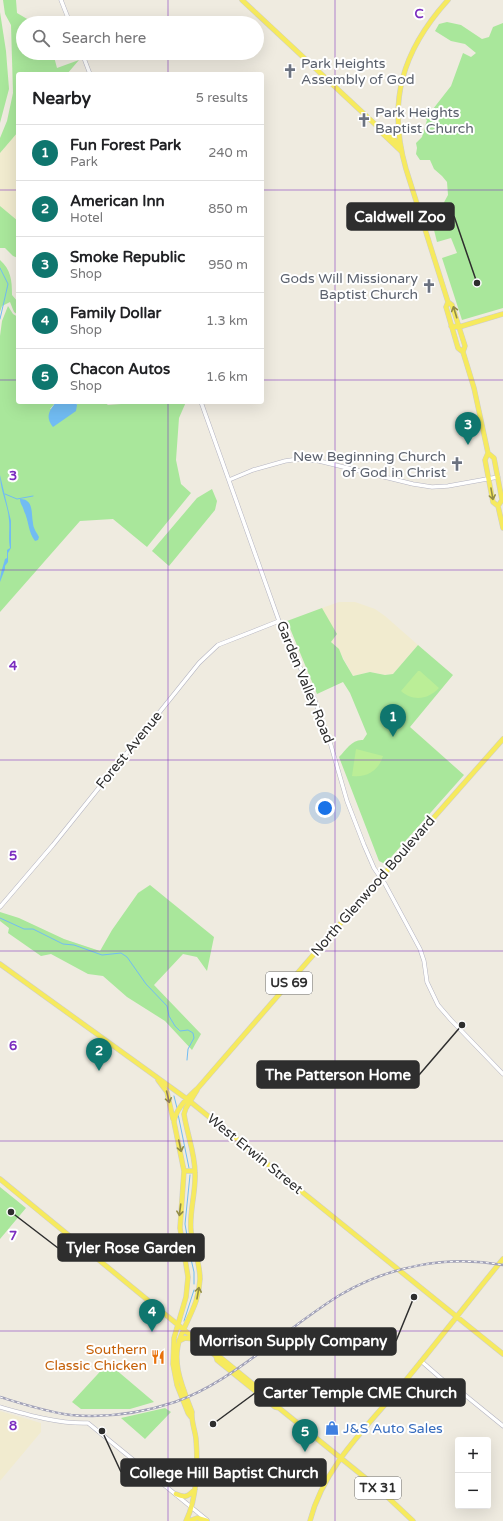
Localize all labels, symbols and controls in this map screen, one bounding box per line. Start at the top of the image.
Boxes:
text: C [414,6,424,22]
search box [16,16,264,60]
icon: search [30,27,52,49]
text: Search here [62,29,146,47]
place label: Park Heights Assembly of God [301,55,415,88]
church icon: Park Heights Assembly of God [282,63,298,79]
text: Nearby [32,88,91,109]
text: 5 results [196,90,248,106]
place label: Park Heights Baptist Church [375,104,474,137]
church icon: Park Heights Baptist Church [356,112,372,128]
text: Fun Forest Park [70,136,181,154]
text: 1 [41,145,49,161]
text: 240 m [208,145,248,161]
text: Park [70,154,98,170]
text: American Inn [70,192,165,210]
text: 2 [41,201,49,217]
text: 850 m [208,201,248,217]
callout: Caldwell Zoo [347,203,454,230]
text: Caldwell Zoo [354,208,446,226]
text: Hotel [70,210,103,226]
text: Smoke Republic [70,248,185,266]
text: 3 [41,257,49,273]
text: 950 m [208,257,248,273]
text: Shop [70,266,102,282]
place label: Gods Will Missionary Baptist Church [280,270,418,303]
church icon: Gods Will Missionary Baptist Church [421,278,437,294]
text: Family Dollar [70,304,161,322]
one-way arrow [450,307,458,319]
text: 4 [41,313,49,329]
text: 1.3 km [206,313,248,329]
text: Shop [70,322,102,338]
text: Chacon Autos [70,360,170,378]
text: 5 [41,369,49,385]
text: 1.6 km [206,369,248,385]
text: Shop [70,378,102,394]
pin: 3 [455,412,481,445]
place label: New Beginning Church of God in Christ [293,448,447,481]
church icon: New Beginning Church of God in Christ [449,456,465,472]
text: 3 [9,468,17,484]
one-way arrow [488,487,496,500]
street label: Garden Valley Road [273,618,337,746]
text: 4 [9,658,18,674]
pin: 1 [380,704,406,737]
street label: Forest Avenue [92,708,166,792]
your location [315,798,335,818]
street label: North Glenwood Boulevard [307,812,439,960]
text: 5 [9,848,17,864]
road number: US 69 [266,972,312,994]
text: 6 [9,1038,17,1054]
pin: 2 [86,1038,112,1071]
callout: The Patterson Home [257,1061,419,1088]
text: The Patterson Home [264,1066,411,1084]
one-way arrow [165,1090,172,1103]
street label: West Erwin Street [204,1110,307,1198]
one-way arrow [176,1140,184,1153]
one-way arrow [177,1203,184,1216]
text: 7 [9,1228,17,1244]
callout: Tyler Rose Garden [58,1234,204,1261]
text: Tyler Rose Garden [65,1239,196,1258]
one-way arrow [194,1287,202,1300]
pin: 4 [139,1299,165,1332]
callout: Morrison Supply Company [191,1328,396,1355]
text: Morrison Supply Company [199,1332,387,1351]
place label: Southern Classic Chicken [45,1341,147,1374]
restaurant icon: Southern Classic Chicken [150,1349,166,1365]
callout: Carter Temple CME Church [255,1379,465,1406]
text: Carter Temple CME Church [263,1384,457,1403]
text: 8 [9,1418,17,1434]
pin: 5 [292,1419,318,1452]
shop icon: J&S Auto Sales [324,1420,340,1436]
place label: J&S Auto Sales [343,1420,443,1437]
map controls [455,1437,491,1509]
button: + [455,1437,491,1473]
callout: College Hill Baptist Church [121,1459,326,1486]
text: College Hill Baptist Church [129,1464,319,1483]
button: − [455,1473,491,1509]
road number: TX 31 [355,1477,401,1499]

